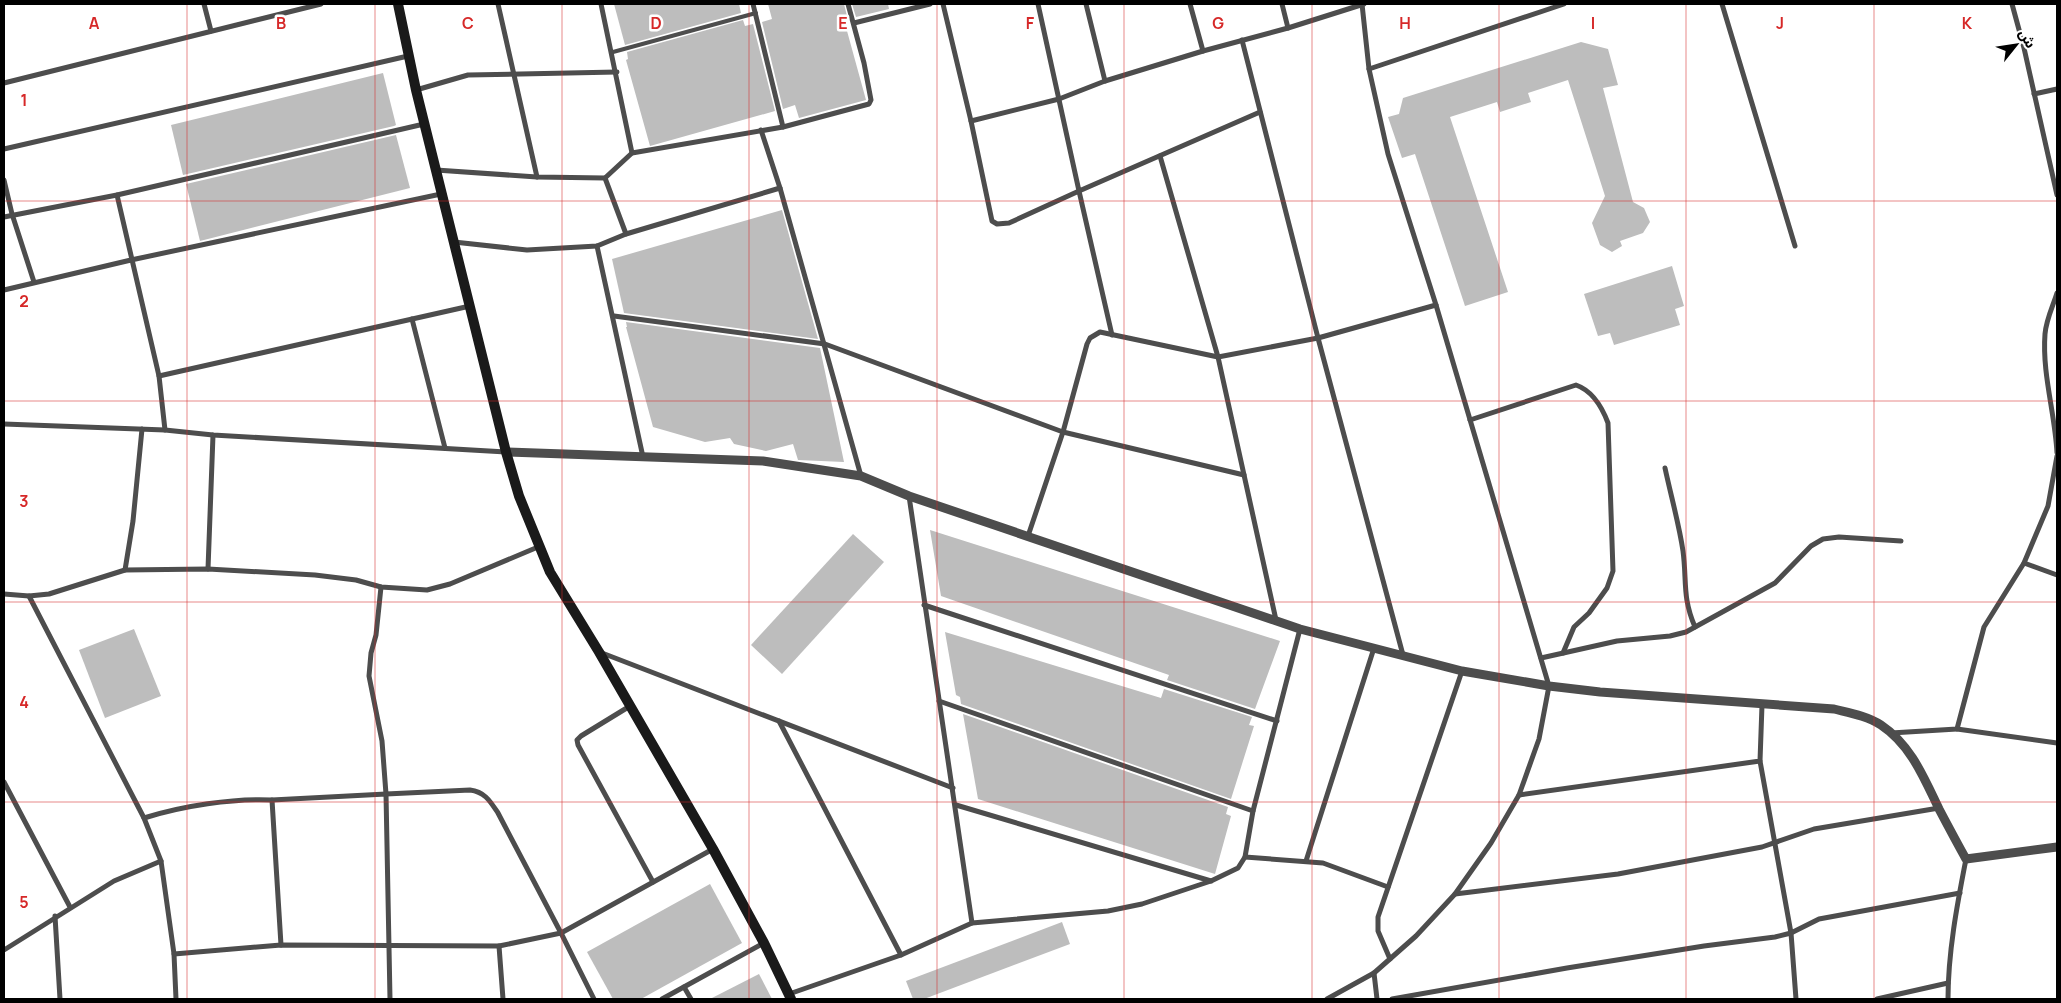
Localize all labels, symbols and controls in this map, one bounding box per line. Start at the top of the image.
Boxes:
text: A [89,12,100,34]
text: B [276,12,286,34]
text: C [462,12,474,34]
text: D [650,12,662,34]
text: E [838,12,848,34]
text: F [1026,12,1035,34]
text: G [1212,12,1224,34]
text: H [1399,12,1411,34]
text: I [1591,12,1595,34]
text: J [1776,12,1784,34]
text: K [1962,12,1973,34]
north arrow [1991,20,2041,70]
text: ش [2015,25,2041,51]
text: 1 [20,89,28,111]
text: 2 [19,290,29,312]
text: 3 [19,490,29,512]
text: 4 [19,691,29,713]
text: 5 [19,891,29,913]

